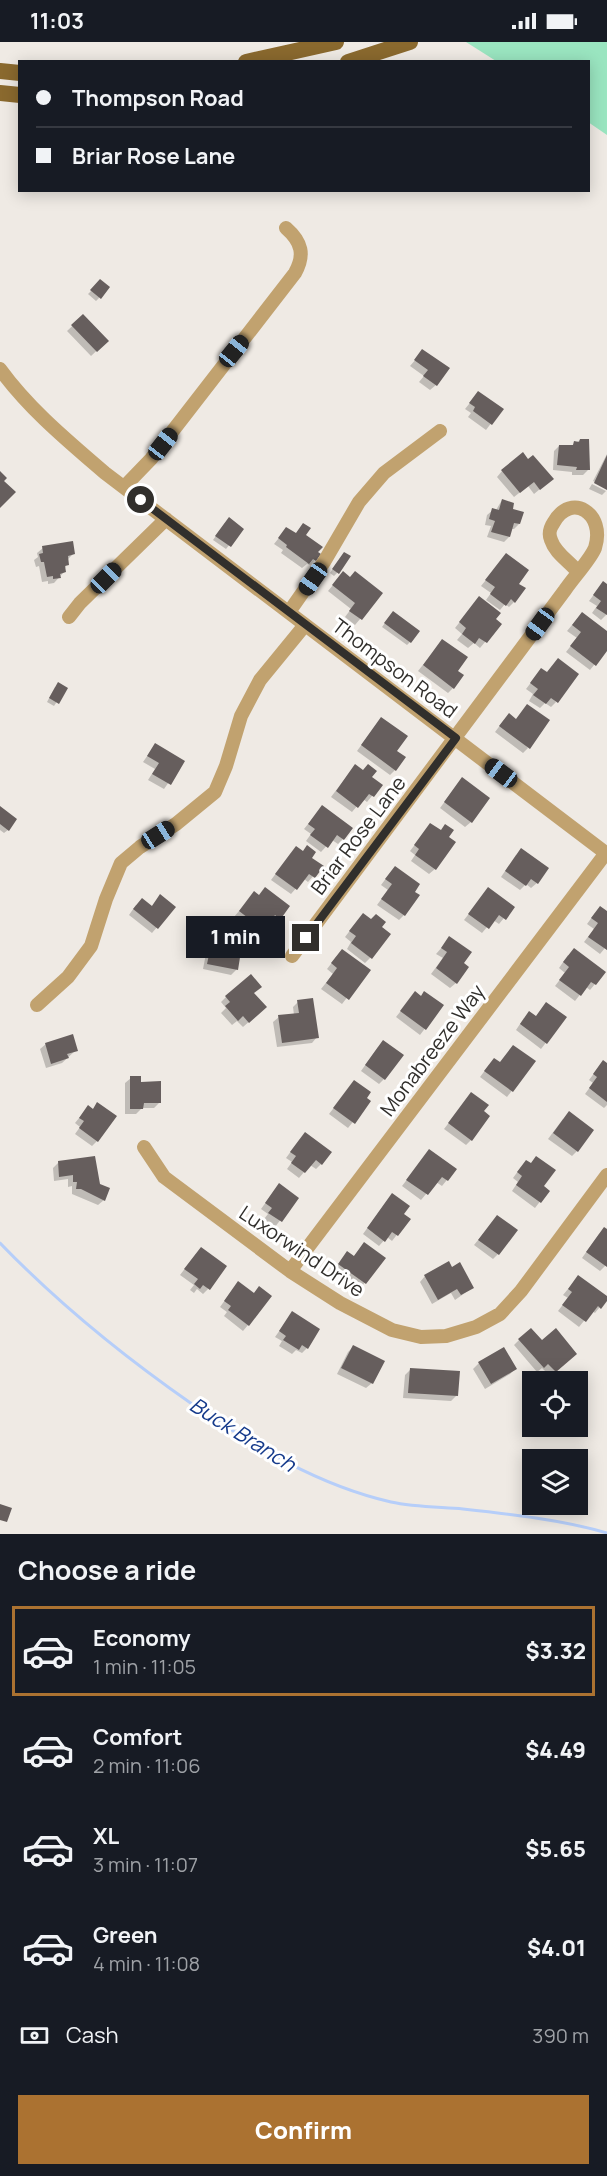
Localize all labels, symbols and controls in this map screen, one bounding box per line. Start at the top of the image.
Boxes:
text: 11:03 [30,6,84,36]
text: Thompson Road [72,83,244,113]
text: Briar Rose Lane [72,141,235,171]
car [216,331,252,371]
car [145,424,181,464]
route start [127,486,154,513]
car [87,559,125,597]
car [295,559,331,599]
car [522,604,558,644]
street label: Thompson Road [327,612,463,724]
car [481,755,521,791]
street label: Briar Rose Lane [305,770,411,900]
car [138,818,178,852]
callout: 1 min [186,917,285,959]
text: 1 min [210,923,261,950]
route end [292,924,319,951]
street label: Monabreeze Way [374,978,491,1121]
street label: Luxorwind Drive [234,1199,370,1303]
map controls [522,1371,588,1515]
button: locate [522,1371,588,1437]
water label: Buck Branch [185,1390,302,1478]
button: layers [522,1449,588,1515]
text: Choose a ride [18,1551,196,1588]
text: Economy [93,1623,191,1653]
icon: car [21,1624,75,1678]
text: $3.32 [526,1636,586,1666]
text: 1 min · 11:05 [93,1653,196,1680]
text: Comfort [93,1722,182,1752]
icon: car [21,1723,75,1777]
text: $4.49 [525,1735,586,1765]
text: 2 min · 11:06 [93,1752,201,1779]
text: XL [93,1821,119,1851]
icon: car [21,1822,75,1876]
text: $5.65 [525,1834,586,1864]
text: 3 min · 11:07 [93,1851,198,1878]
text: Green [93,1920,158,1950]
icon: car [21,1921,75,1975]
text: $4.01 [527,1933,586,1963]
text: 4 min · 11:08 [93,1950,200,1977]
icon: cash [18,2019,51,2052]
text: Cash [66,2020,119,2050]
text: 390 m [532,2022,589,2049]
button: Confirm [18,2095,589,2164]

